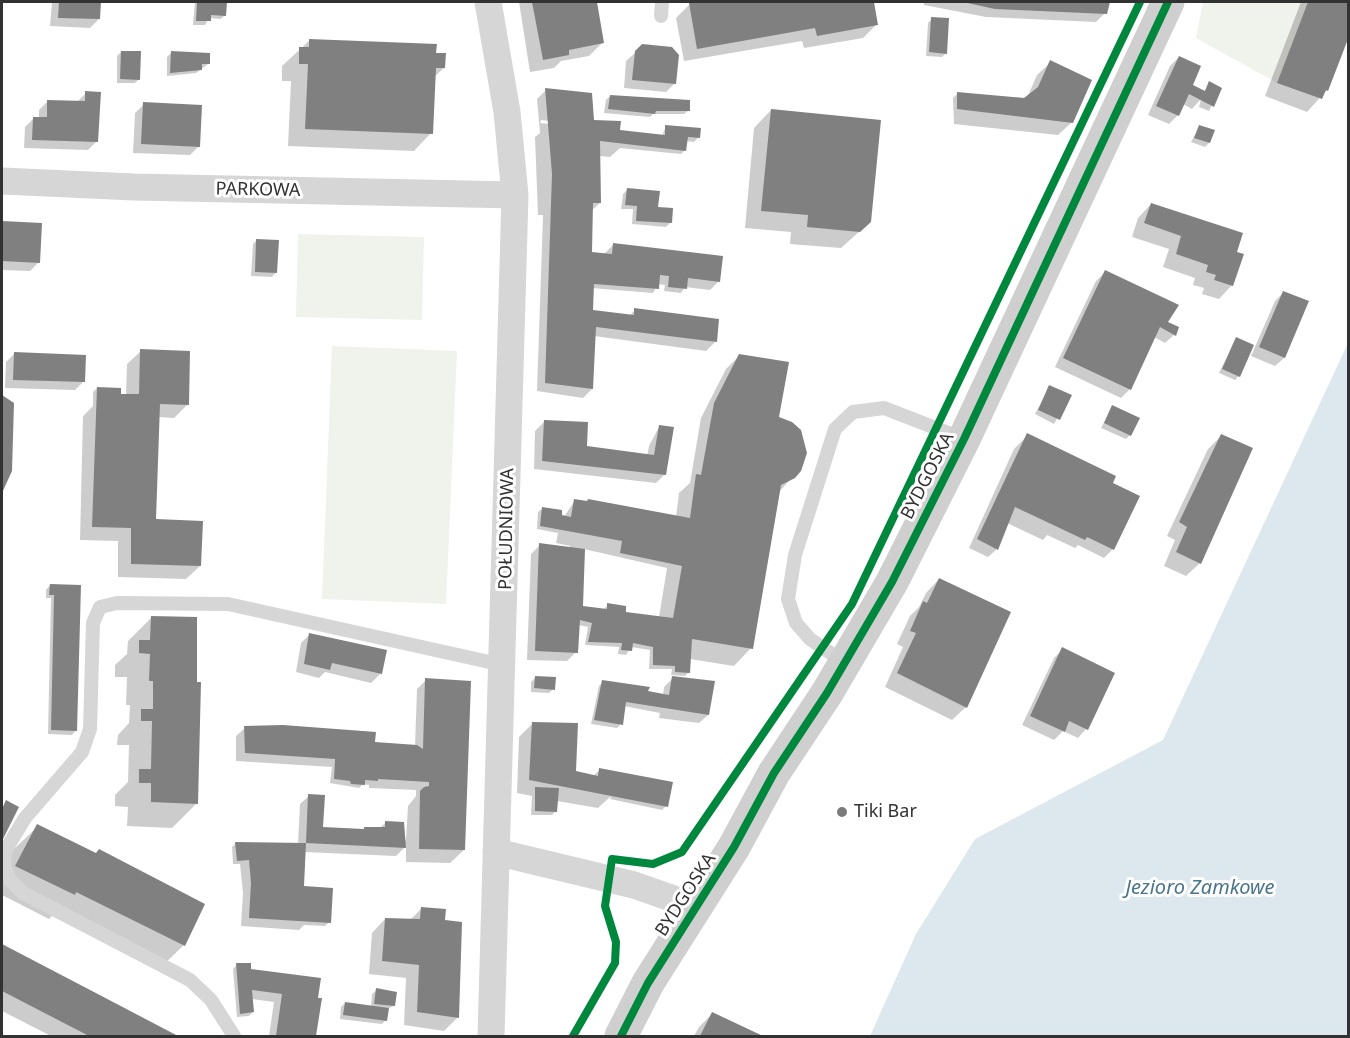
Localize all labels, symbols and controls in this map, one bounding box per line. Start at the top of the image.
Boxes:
street label: PARKOWA [215,178,301,202]
street label: BYDGOSKA [897,429,959,523]
street label: POŁUDNIOWA [495,468,519,590]
place label: Tiki Bar [854,801,917,823]
marker: Tiki Bar [835,805,849,819]
street label: BYDGOSKA [651,849,721,941]
water label: Jezioro Zamkowe [1126,876,1274,900]

